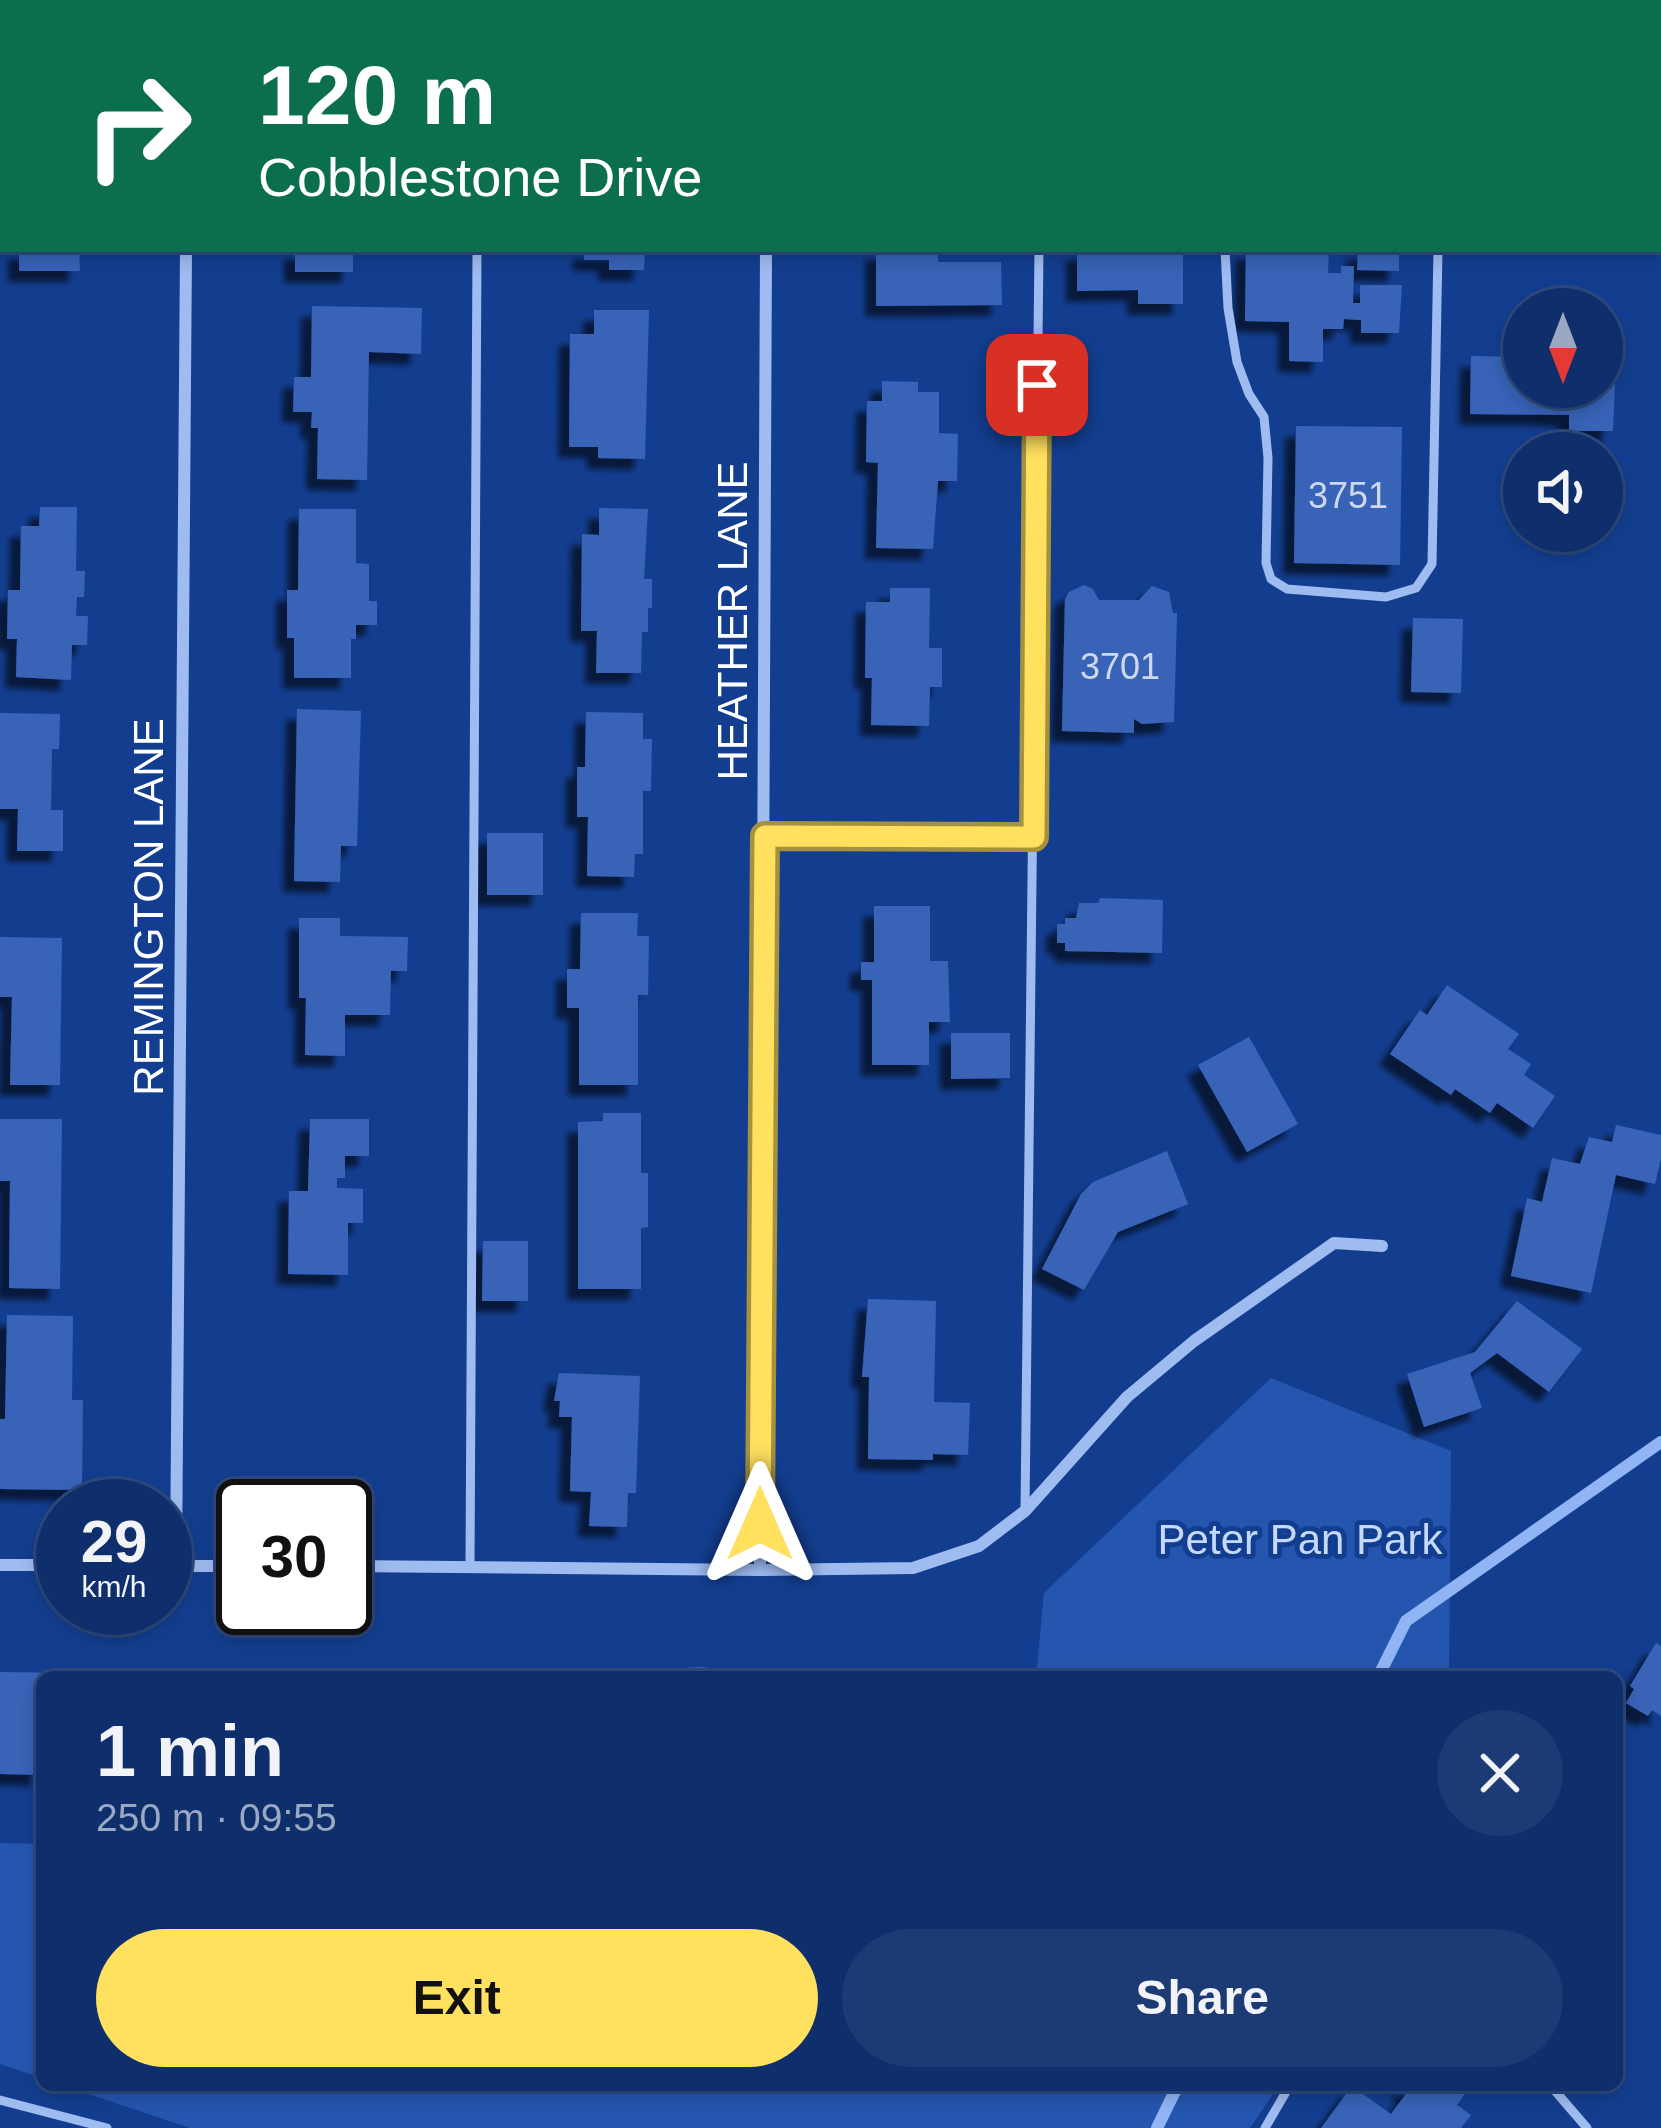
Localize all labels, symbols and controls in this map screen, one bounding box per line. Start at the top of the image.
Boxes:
icon: right [60,48,216,204]
text: 120 m [258,48,496,142]
text: Cobblestone Drive [258,147,702,207]
north arrow [1503,288,1623,408]
map controls [1503,288,1623,552]
pin [986,334,1088,436]
icon: arrive [1004,352,1070,418]
button: sound [1503,432,1623,552]
street label: HEATHER LANE [709,462,756,780]
house number: 3751 [1308,475,1388,516]
house number: 3701 [1080,646,1160,687]
street label: REMINGTON LANE [125,718,172,1096]
position arrow [697,1461,823,1587]
speed limit sign: 30 [216,1479,372,1635]
text: 29 [81,1508,147,1575]
park label: Peter Pan Park [1158,1516,1443,1563]
text: km/h [81,1570,147,1603]
button: close [1437,1710,1563,1836]
text: 1 min [96,1711,284,1791]
text: 250 m · 09:55 [96,1796,337,1839]
button: Exit [96,1929,818,2067]
button: Share [842,1929,1563,2067]

